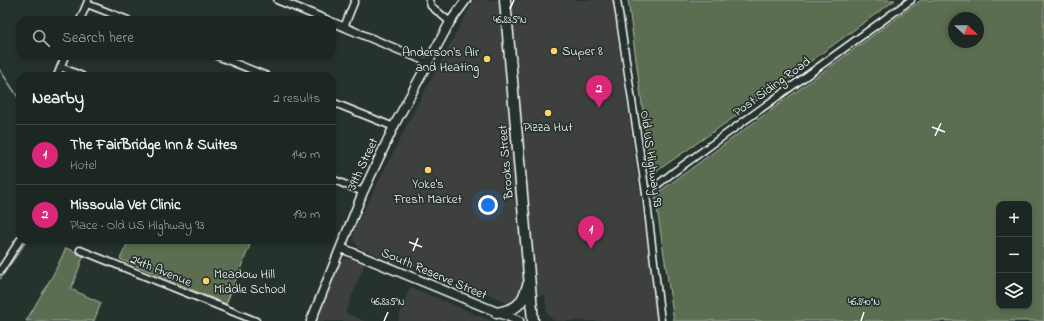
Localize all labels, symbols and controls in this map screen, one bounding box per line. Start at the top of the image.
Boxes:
north arrow [948,12,984,48]
text: 46.835°N [493,13,527,28]
search box [16,16,336,60]
icon: search [30,27,52,49]
text: Search here [62,27,134,49]
place label: Super 8 [562,42,603,61]
place label: Anderson's Air and Heating [402,43,480,78]
marker: Super 8 [549,46,559,56]
street label: Post Siding Road [729,52,816,122]
marker: Anderson's Air and Heating [482,54,492,64]
pin: 2 [586,75,612,108]
text: Nearby [32,86,84,111]
text: 2 results [273,89,320,108]
marker: Pizza Hut [543,108,553,118]
street label: Old US Highway 93 [634,109,667,209]
place label: Pizza Hut [523,118,573,137]
street label: Brooks Street [493,124,519,201]
text: The FairBridge Inn & Suites [70,134,237,156]
street label: 39th Street [343,134,384,193]
text: 1 [43,145,47,164]
text: 140 m [292,145,320,164]
text: Hotel [70,156,97,175]
marker: Yoke's Fresh Market [423,165,433,175]
place label: Yoke's Fresh Market [393,175,463,209]
text: Missoula Vet Clinic [70,194,181,216]
your location [478,195,498,215]
map controls [996,201,1032,309]
button: + [996,201,1032,237]
text: 2 [42,205,48,224]
text: 190 m [293,205,320,224]
text: Place · Old US Highway 93 [70,216,205,235]
pin: 1 [578,216,604,249]
button: − [996,237,1032,273]
street label: South Reserve Street [378,243,490,305]
street label: 24th Avenue [128,250,195,292]
place label: Meadow Hill Middle School [214,265,286,299]
button: layers [996,273,1032,309]
marker: Meadow Hill Middle School [201,276,211,286]
text: 46.835°N [371,295,405,310]
text: 46.840°N [848,295,880,310]

